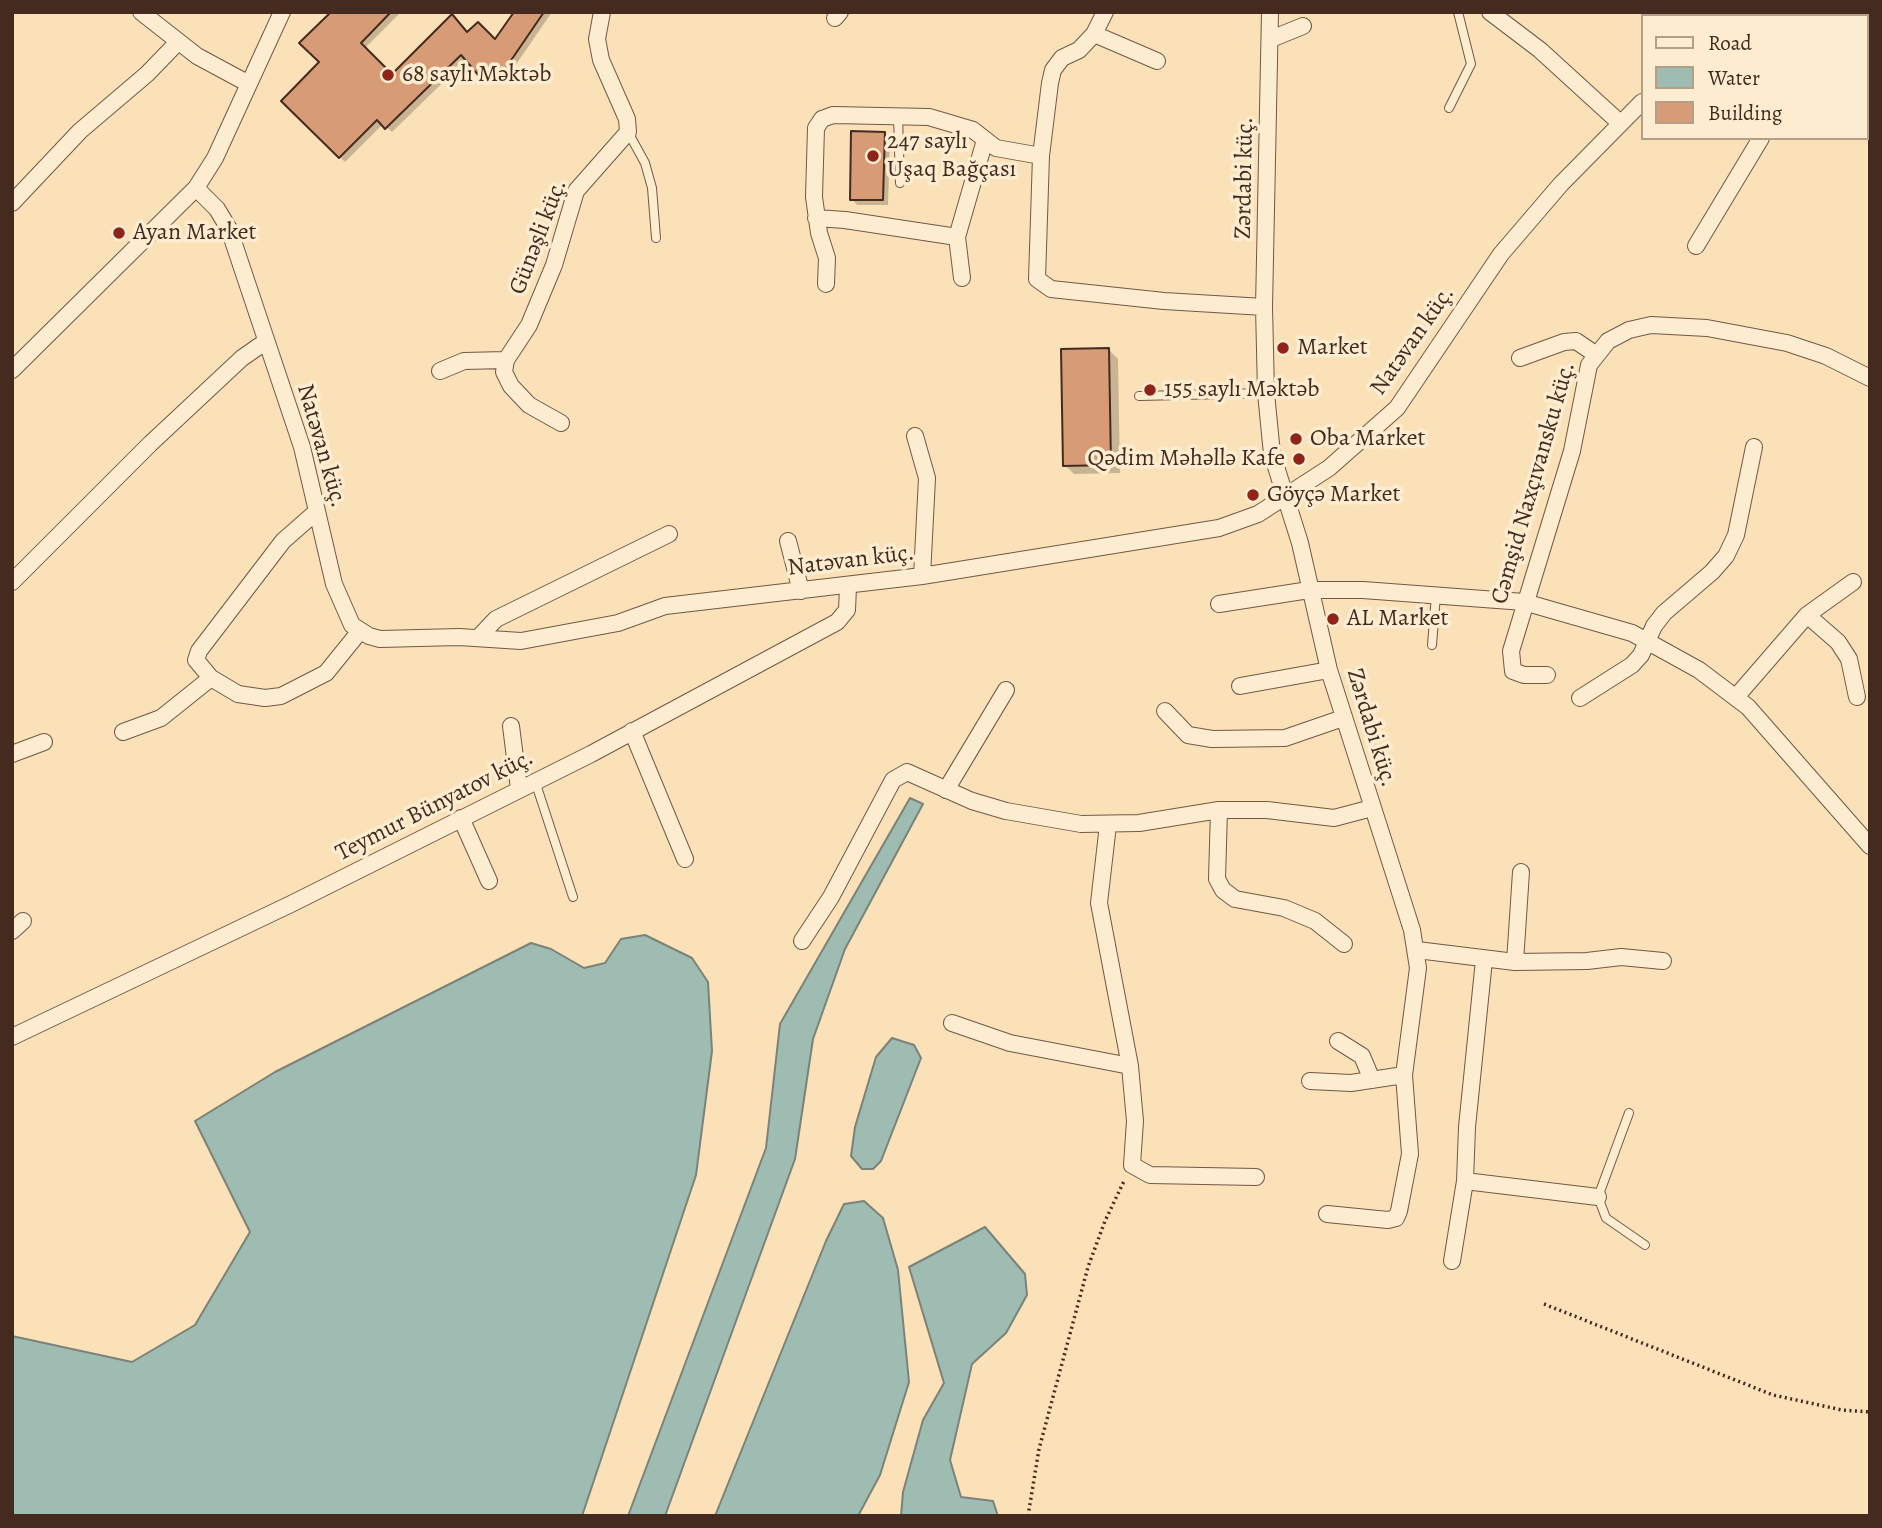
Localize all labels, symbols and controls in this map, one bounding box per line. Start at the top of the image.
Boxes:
legend [1640,14,1868,140]
text: Road [1708,29,1752,57]
place label: 68 saylı Məktəb [402,61,551,89]
text: Water [1708,64,1760,92]
marker: 68 saylı Məktəb [380,67,396,83]
text: Building [1708,99,1782,127]
street label: Zərdabi küç. [1230,117,1260,239]
place label: 247 saylı Uşaq Bağçası [887,128,1016,184]
marker: 247 saylı Uşaq Bağçası [865,148,881,164]
street label: Günəşli küç. [504,175,574,299]
place label: Ayan Market [133,219,257,247]
marker: Ayan Market [111,225,127,241]
street label: Natəvan küç. [1365,281,1461,401]
place label: Market [1297,334,1368,362]
marker: Market [1275,340,1291,356]
street label: Cəmşid Naxçıvansku küç. [1486,359,1582,607]
place label: 155 saylı Məktəb [1164,376,1319,404]
street label: Natəvan küç. [290,381,352,511]
marker: 155 saylı Məktəb [1142,382,1158,398]
place label: Oba Market [1310,425,1425,453]
marker: Oba Market [1288,431,1304,447]
place label: Qədim Məhəllə Kafe [1088,445,1285,473]
marker: Qədim Məhəllə Kafe [1291,451,1307,467]
place label: Göyçə Market [1267,481,1400,509]
marker: Göyçə Market [1245,487,1261,503]
street label: Natəvan küç. [786,539,916,583]
place label: AL Market [1347,605,1449,633]
marker: AL Market [1325,611,1341,627]
street label: Zərdabi küç. [1339,665,1403,791]
street label: Teymur Bünyatov küç. [331,744,539,868]

